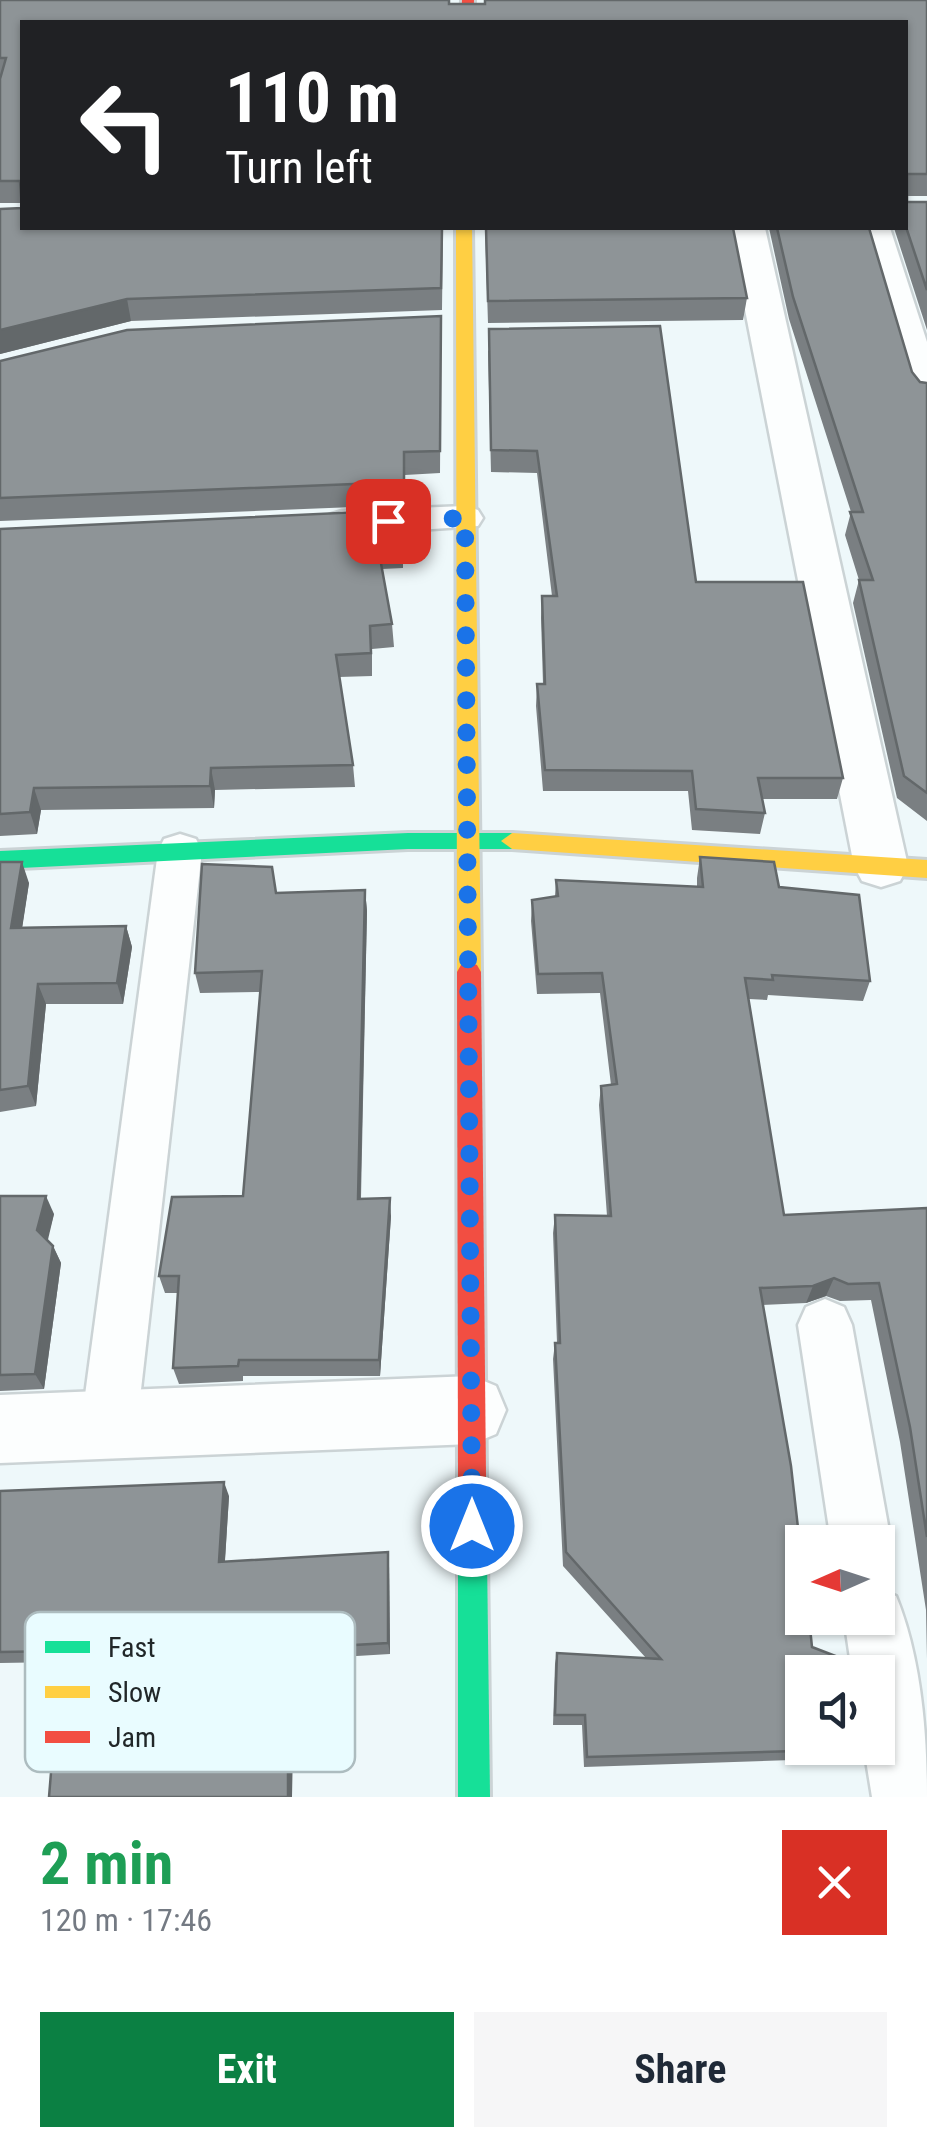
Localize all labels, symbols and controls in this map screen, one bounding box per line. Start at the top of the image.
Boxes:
text: 110 m [225,57,399,139]
icon: left [60,60,190,190]
text: Turn left [225,141,373,194]
pin [346,479,431,564]
icon: arrive [361,494,416,549]
position arrow [420,1474,524,1578]
north arrow [785,1525,895,1635]
map controls [785,1525,895,1765]
legend [25,1612,355,1772]
text: Fast [108,1631,155,1664]
button: sound [785,1655,895,1765]
text: Slow [108,1676,161,1709]
text: Jam [108,1721,156,1754]
text: 2 min [40,1828,173,1899]
button: close [782,1830,887,1935]
text: 120 m · 17:46 [40,1901,212,1939]
button: Exit [40,2012,454,2127]
button: Share [474,2012,887,2127]

